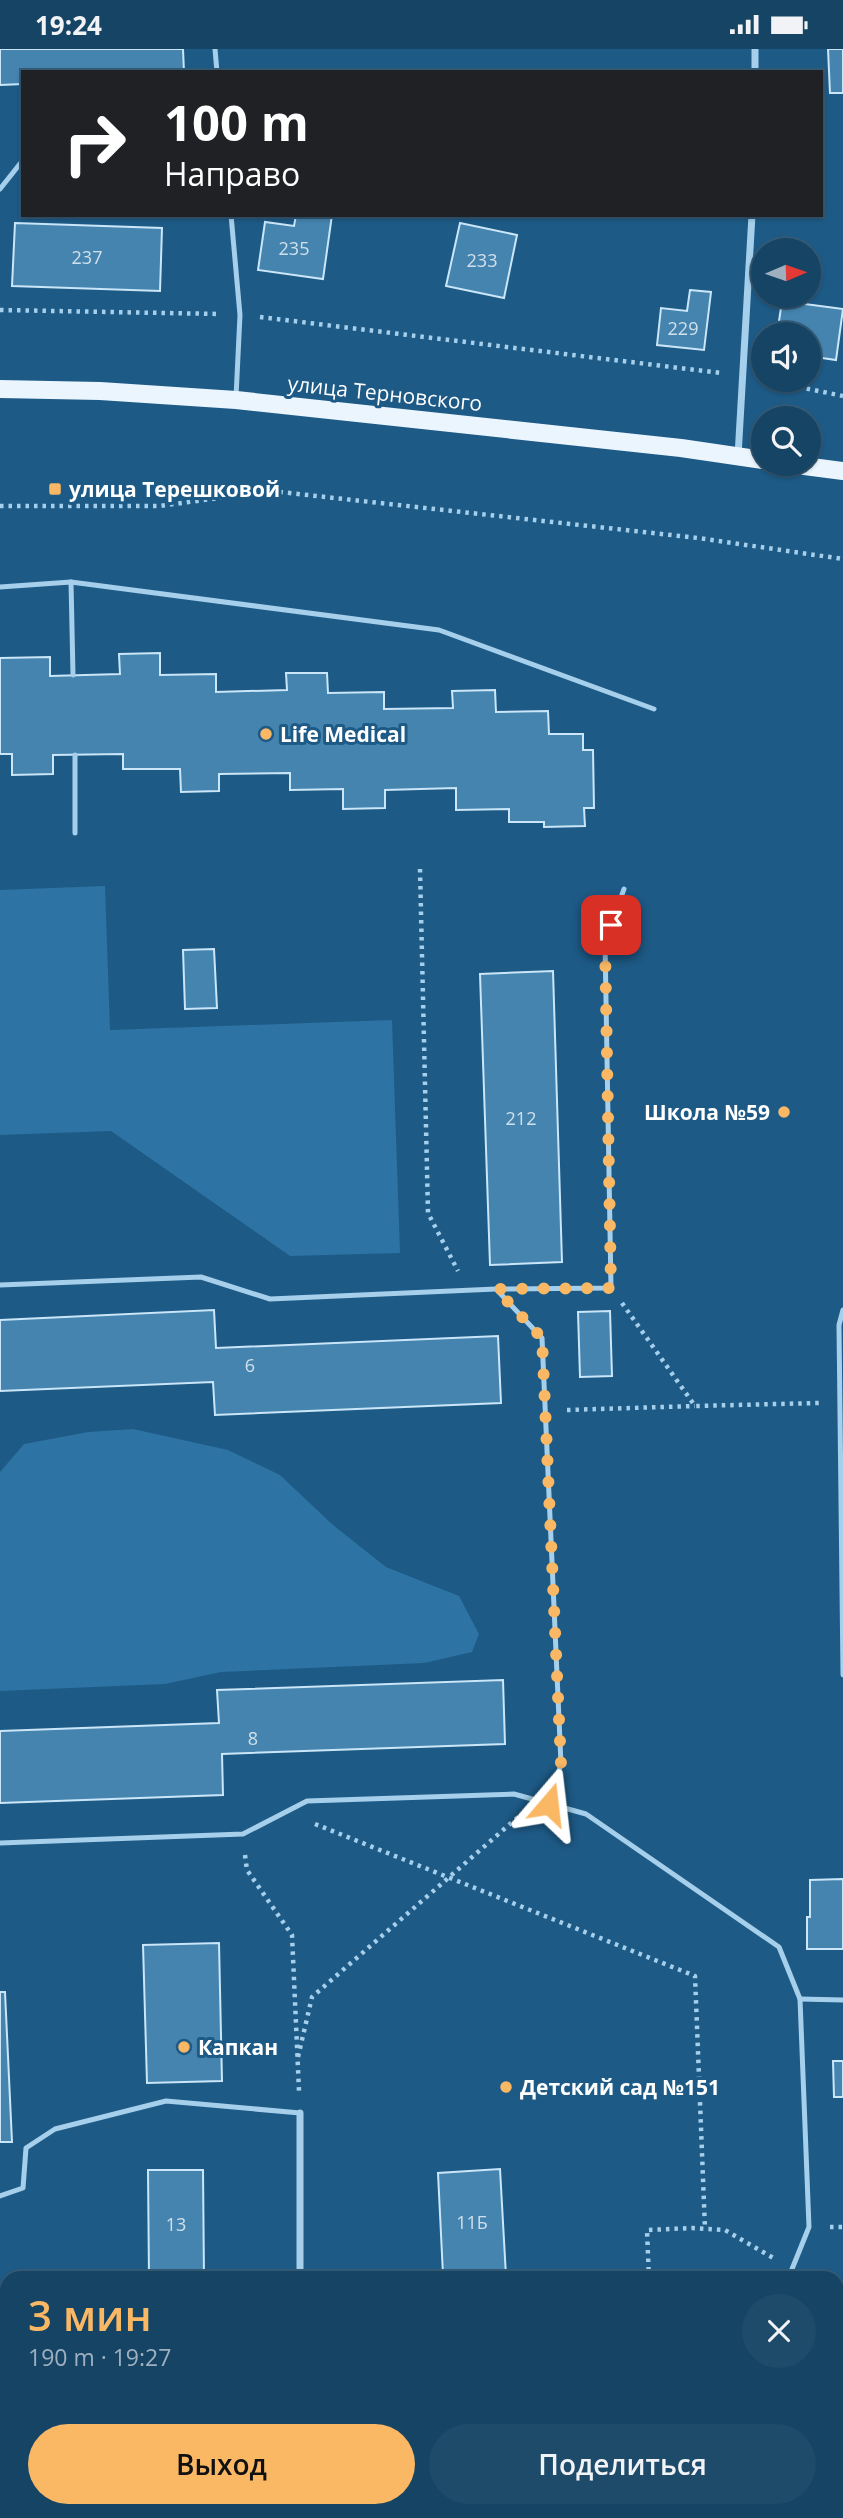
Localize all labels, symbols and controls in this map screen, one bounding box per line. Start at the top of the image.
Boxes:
text: 19:24 [35,7,102,43]
text: 100 m [164,89,309,155]
icon: right [49,98,140,189]
text: Направо [164,152,300,195]
house number: 235 [279,236,309,260]
north arrow [751,238,821,308]
map controls [751,238,821,476]
house number: 237 [72,245,102,269]
house number: 233 [467,248,497,272]
house number: 229 [668,316,698,340]
button: sound [751,322,821,392]
street label: улица Терновского [286,369,484,417]
button: search [751,406,821,476]
place label: улица Терешковой [69,475,280,503]
marker: улица Терешковой [47,481,63,497]
place label: Life Medical [280,720,406,748]
marker: Life Medical [258,726,274,742]
pin [581,895,641,955]
icon: arrive [592,906,630,944]
place label: Школа №59 [644,1098,770,1126]
marker: Школа №59 [776,1104,792,1120]
house number: 212 [506,1106,536,1130]
house number: 6 [245,1353,255,1377]
house number: 8 [248,1726,258,1750]
position arrow [512,1767,586,1841]
place label: Капкан [198,2033,278,2061]
marker: Капкан [176,2039,192,2055]
place label: Детский сад №151 [520,2073,720,2101]
marker: Детский сад №151 [498,2079,514,2095]
house number: 11Б [456,2210,488,2234]
house number: 13 [166,2212,186,2236]
text: 3 мин [28,2286,152,2343]
button: close [742,2294,816,2368]
text: 190 m · 19:27 [28,2341,171,2373]
button: Выход [28,2424,415,2504]
button: Поделиться [429,2424,816,2504]

